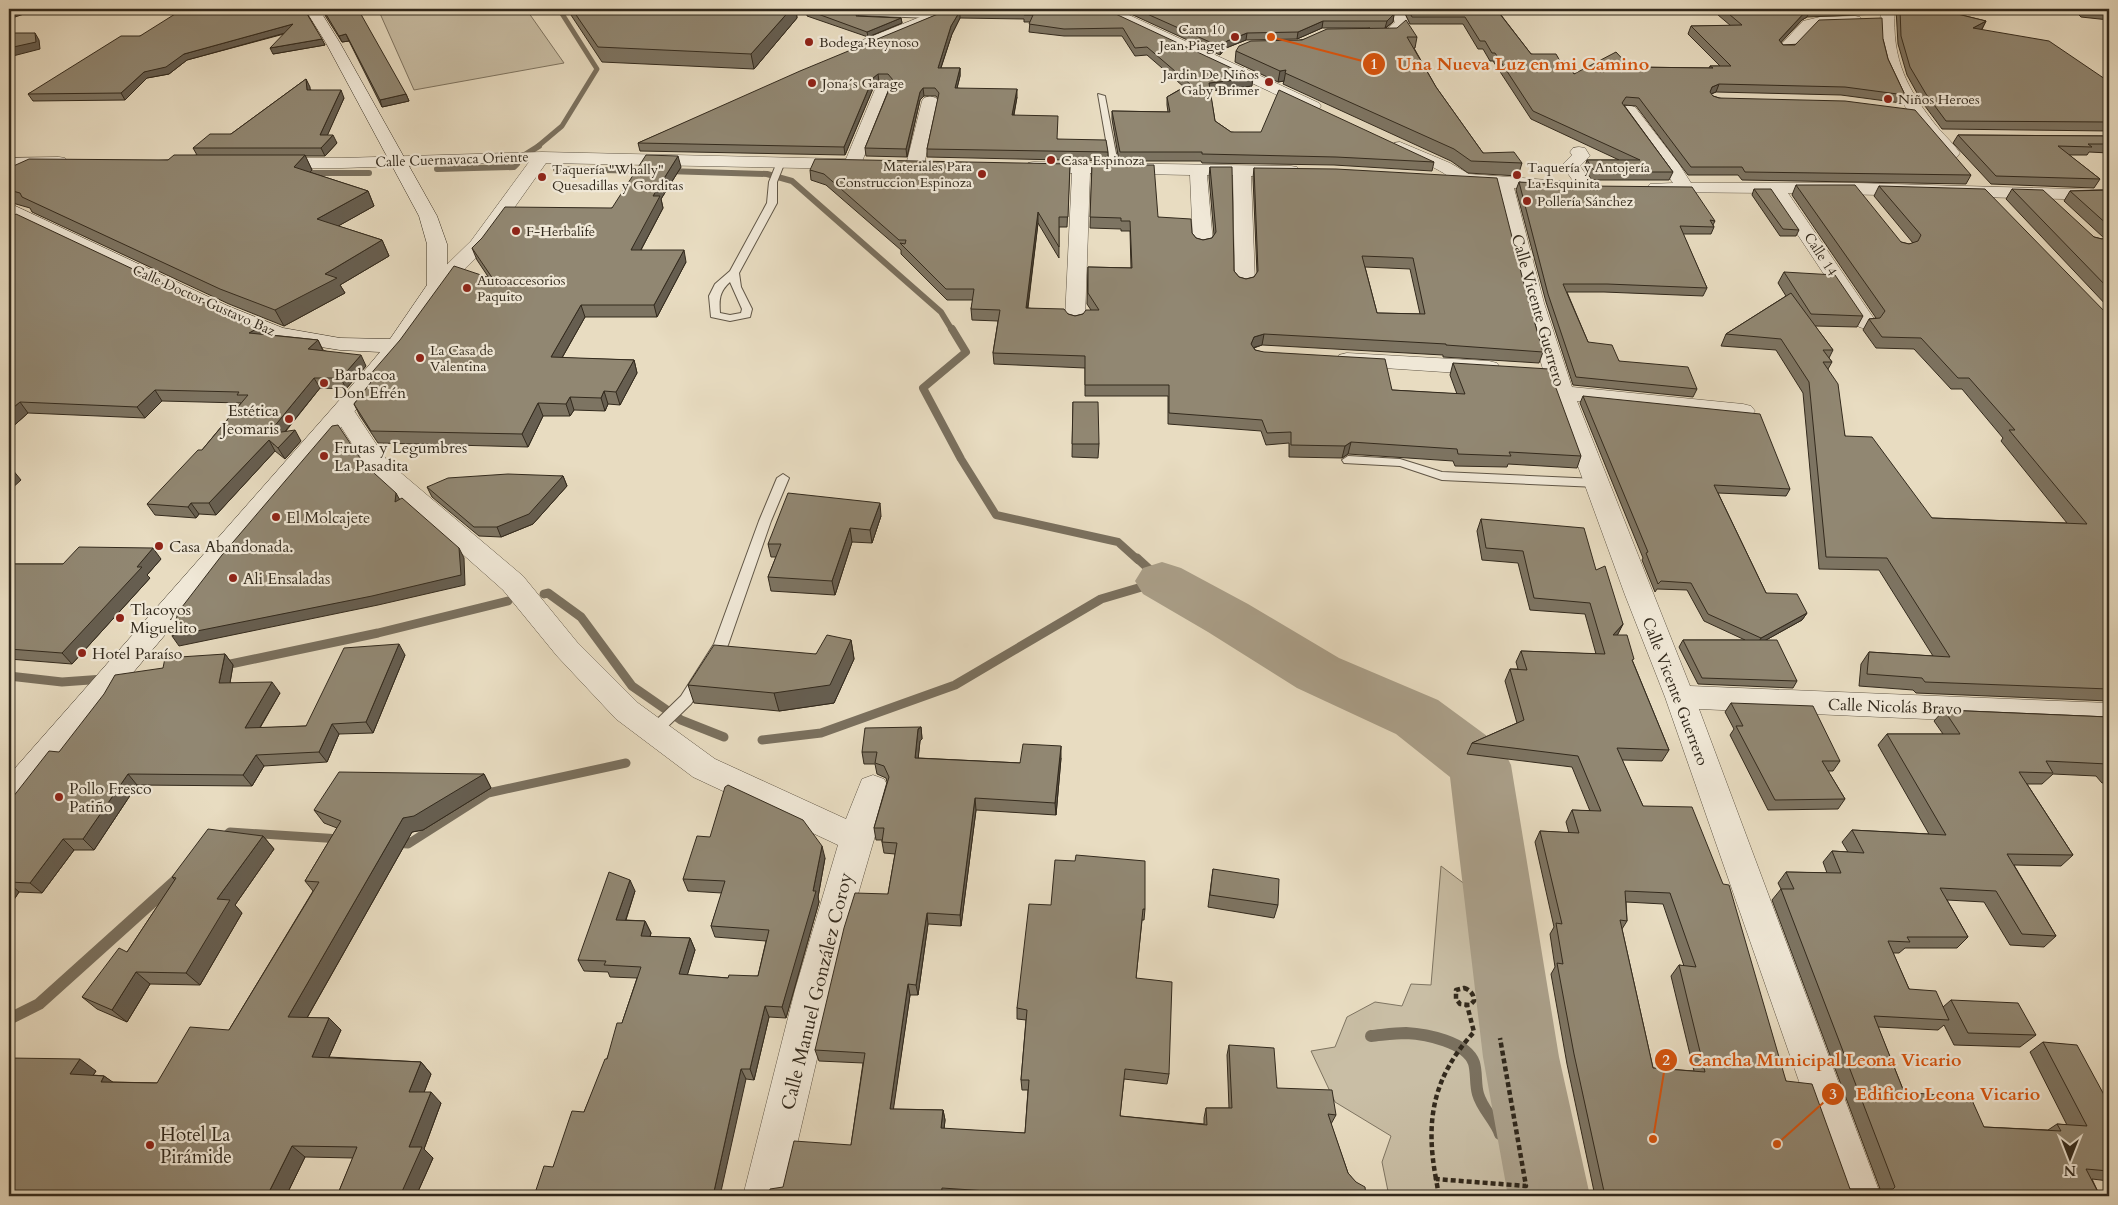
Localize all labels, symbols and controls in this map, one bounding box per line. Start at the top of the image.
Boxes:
place label: Cam 10 Jean Piaget [1157,20,1226,55]
marker: Cam 10 Jean Piaget [1229,31,1241,43]
place label: Bodega Reynoso [819,33,919,52]
marker: Bodega Reynoso [803,36,815,48]
callout: Una Nueva Luz en mi Camino [1362,47,1659,80]
text: Una Nueva Luz en mi Camino [1397,52,1649,77]
text: 1 [1370,54,1378,74]
place label: Jardin De Niños Gaby Brimer [1160,65,1260,100]
place label: Jona´s Garage [820,74,904,93]
marker: Jardin De Niños Gaby Brimer [1263,76,1275,88]
marker: Jona´s Garage [806,77,818,89]
place label: Niños Heroes [1898,90,1980,109]
marker: Niños Heroes [1882,93,1894,105]
street label: Calle Cuernavaca Oriente [375,147,529,172]
place label: Casa Espinoza [1061,151,1145,170]
marker: Casa Espinoza [1045,154,1057,166]
place label: Materiales Para Construccion Espinoza [835,157,972,192]
place label: Taquería y Antojería La Esquinita [1527,158,1650,193]
place label: Taquería "Whally" Quesadillas y Gorditas [552,160,684,195]
marker: Materiales Para Construccion Espinoza [976,168,988,180]
marker: Taquería y Antojería La Esquinita [1511,169,1523,181]
marker: Taquería "Whally" Quesadillas y Gorditas [536,171,548,183]
place label: Pollería Sánchez [1537,192,1634,211]
marker: Pollería Sánchez [1521,195,1533,207]
place label: F-Herbalife [526,222,595,241]
marker: F-Herbalife [510,225,522,237]
street label: Calle 14 [1799,229,1842,280]
street label: Calle Vicente Guerrero [1506,232,1570,389]
street label: Calle Doctor Gustavo Baz [129,260,279,341]
place label: Autoaccesorios Paquito [477,271,566,306]
marker: Autoaccesorios Paquito [461,282,473,294]
place label: La Casa de Valentina [430,341,493,376]
marker: La Casa de Valentina [414,352,426,364]
place label: Barbacoa Don Efrén [334,364,406,404]
marker: Barbacoa Don Efrén [318,377,330,389]
place label: Estética Jeomaris [220,400,279,440]
marker: Estética Jeomaris [283,413,295,425]
place label: Frutas y Legumbres La Pasadita [334,437,467,477]
marker: Frutas y Legumbres La Pasadita [318,450,330,462]
place label: El Molcajete [286,507,370,529]
marker: El Molcajete [270,511,282,523]
place label: Casa Abandonada. [169,536,293,558]
marker: Casa Abandonada. [153,540,165,552]
place label: Ali Ensaladas [243,568,330,590]
marker: Ali Ensaladas [227,572,239,584]
place label: Tlacoyos Miguelito [130,599,197,639]
marker: Tlacoyos Miguelito [114,612,126,624]
street label: Calle Vicente Guerrero [1637,614,1714,769]
place label: Hotel Paraíso [92,643,183,665]
marker: Hotel Paraíso [76,647,88,659]
street label: Calle Nicolás Bravo [1828,694,1963,720]
place label: Pollo Fresco Patiño [69,778,152,818]
marker: Pollo Fresco Patiño [53,791,65,803]
street label: Calle Manuel González Coroy [775,870,859,1113]
callout: Cancha Municipal Leona Vicario [1653,1044,1972,1077]
text: Cancha Municipal Leona Vicario [1688,1048,1962,1073]
text: 2 [1662,1050,1670,1070]
callout: Edificio Leona Vicario [1821,1077,2050,1110]
text: Edificio Leona Vicario [1856,1082,2040,1107]
text: 3 [1829,1084,1837,1104]
place label: Hotel La Pirámide [160,1122,232,1170]
north arrow [2046,1132,2096,1182]
marker: Hotel La Pirámide [144,1139,156,1151]
text: N [2064,1161,2076,1180]

